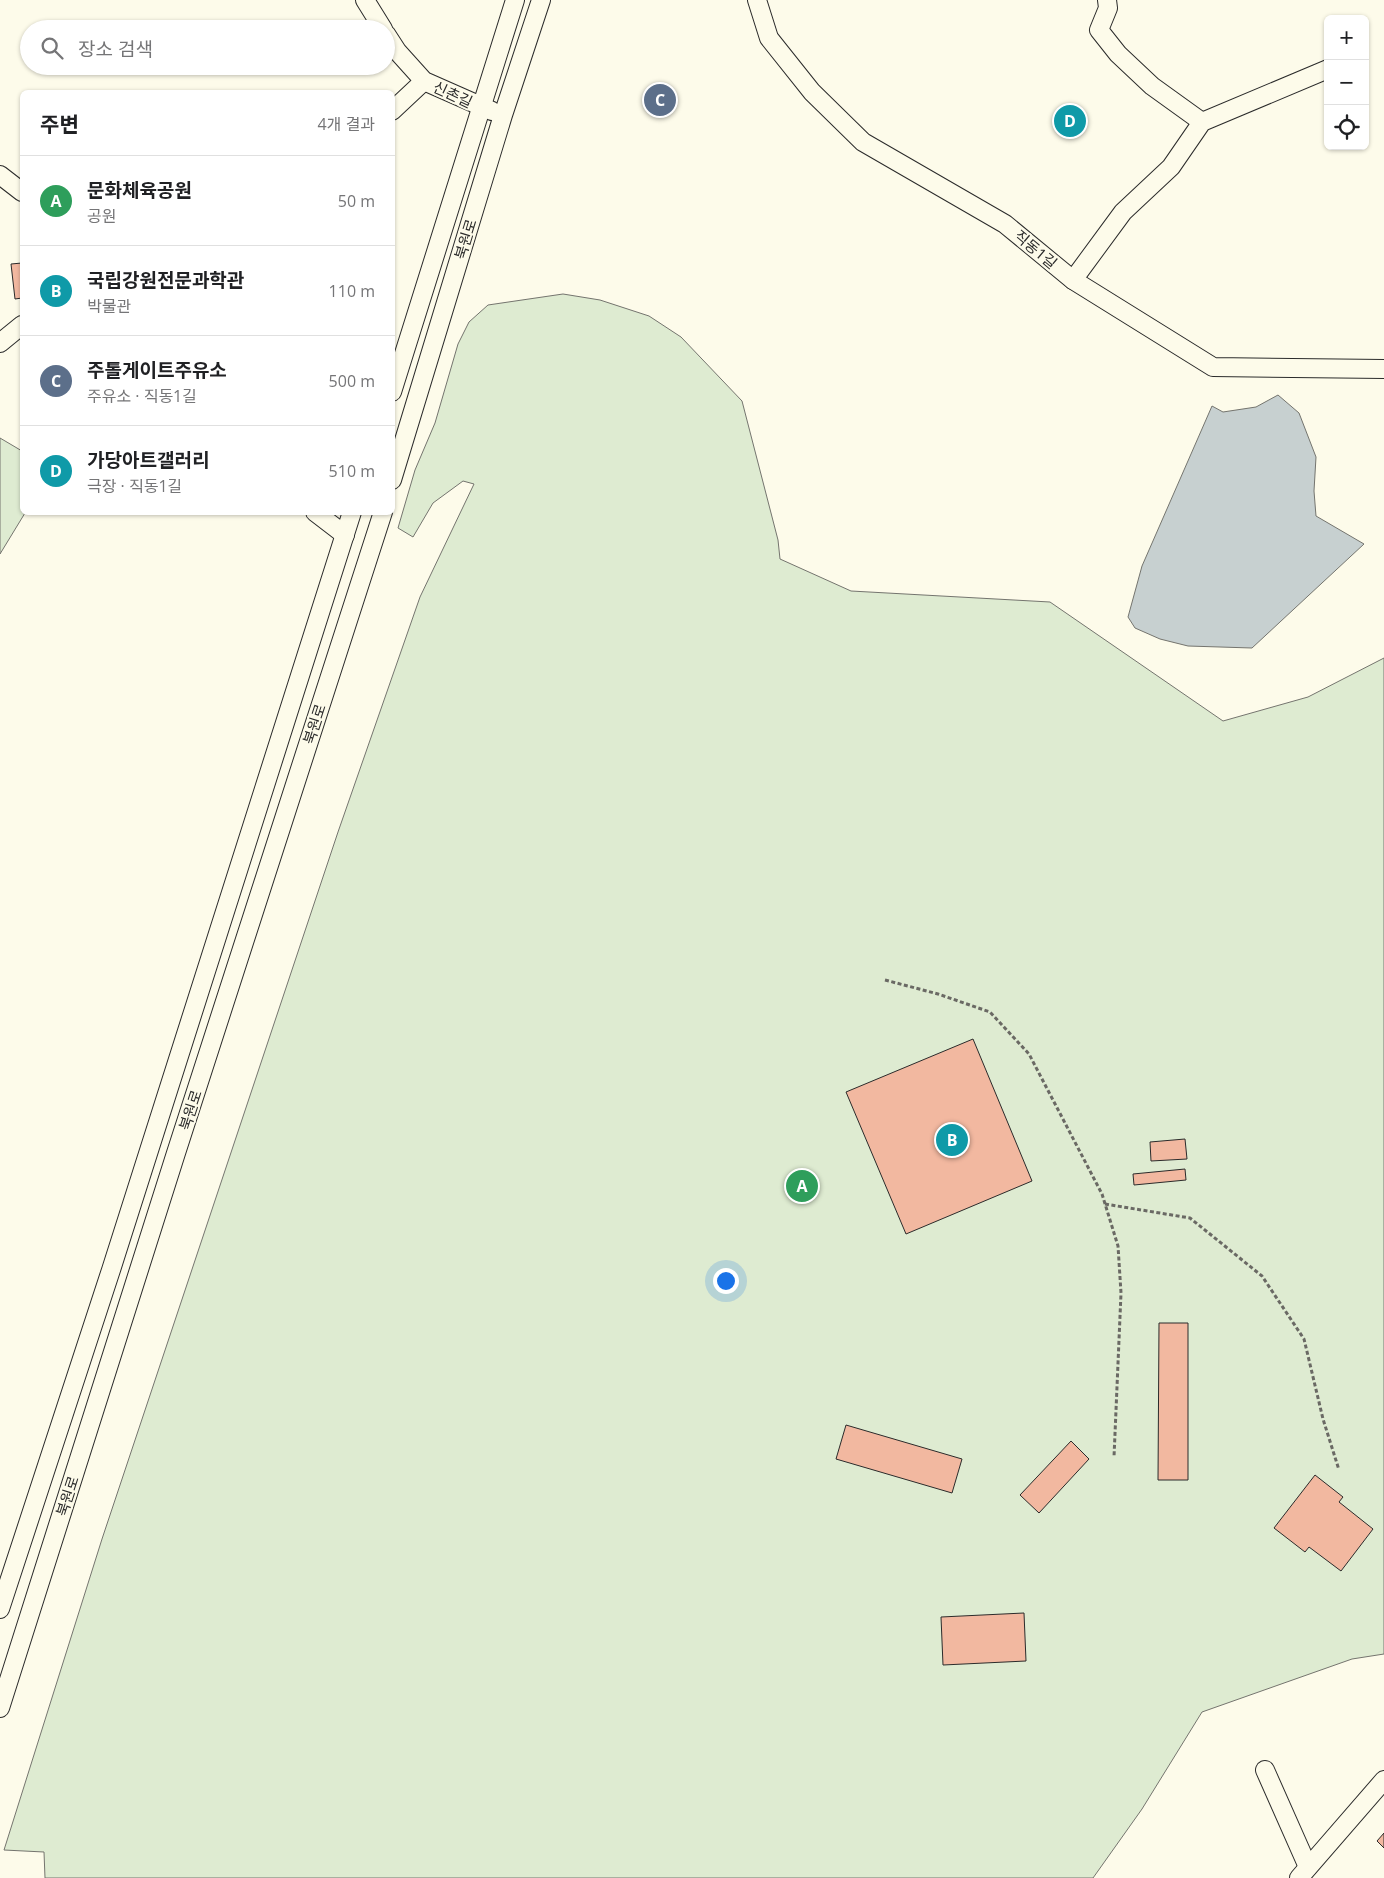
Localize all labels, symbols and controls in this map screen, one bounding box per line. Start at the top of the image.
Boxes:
map controls [1324,15,1369,150]
button: + [1324,15,1369,60]
search box [20,20,395,75]
icon: search [38,34,66,62]
text: 장소 검색 [78,36,153,62]
button: − [1324,60,1369,105]
street label: 신촌길 [430,76,476,112]
pin: C [644,81,676,119]
pin: D [1054,102,1086,140]
button: locate [1324,105,1369,150]
text: 주변 [40,110,79,138]
text: 4개 결과 [318,113,375,135]
text: 문화체육공원 [87,177,192,203]
text: A [50,190,62,212]
text: 50 m [338,190,375,212]
text: 공원 [87,205,116,227]
street label: 북원로 [449,216,481,262]
street label: 직동1길 [1010,225,1062,273]
text: 국립강원전문과학관 [87,267,244,293]
text: B [51,280,61,302]
text: 110 m [329,280,375,302]
text: 박물관 [87,295,131,317]
text: 주톨게이트주유소 [87,357,227,383]
text: C [51,370,61,392]
text: 500 m [329,370,375,392]
text: 주유소 · 직동1길 [87,385,197,407]
text: 가당아트갤러리 [87,447,209,473]
text: D [50,460,62,482]
text: 510 m [329,460,375,482]
text: 극장 · 직동1길 [87,475,182,497]
street label: 북원로 [298,701,330,747]
street label: 북원로 [174,1087,206,1133]
pin: B [936,1121,968,1159]
pin: A [786,1167,818,1205]
your location [713,1268,739,1294]
street label: 북원로 [51,1473,83,1519]

